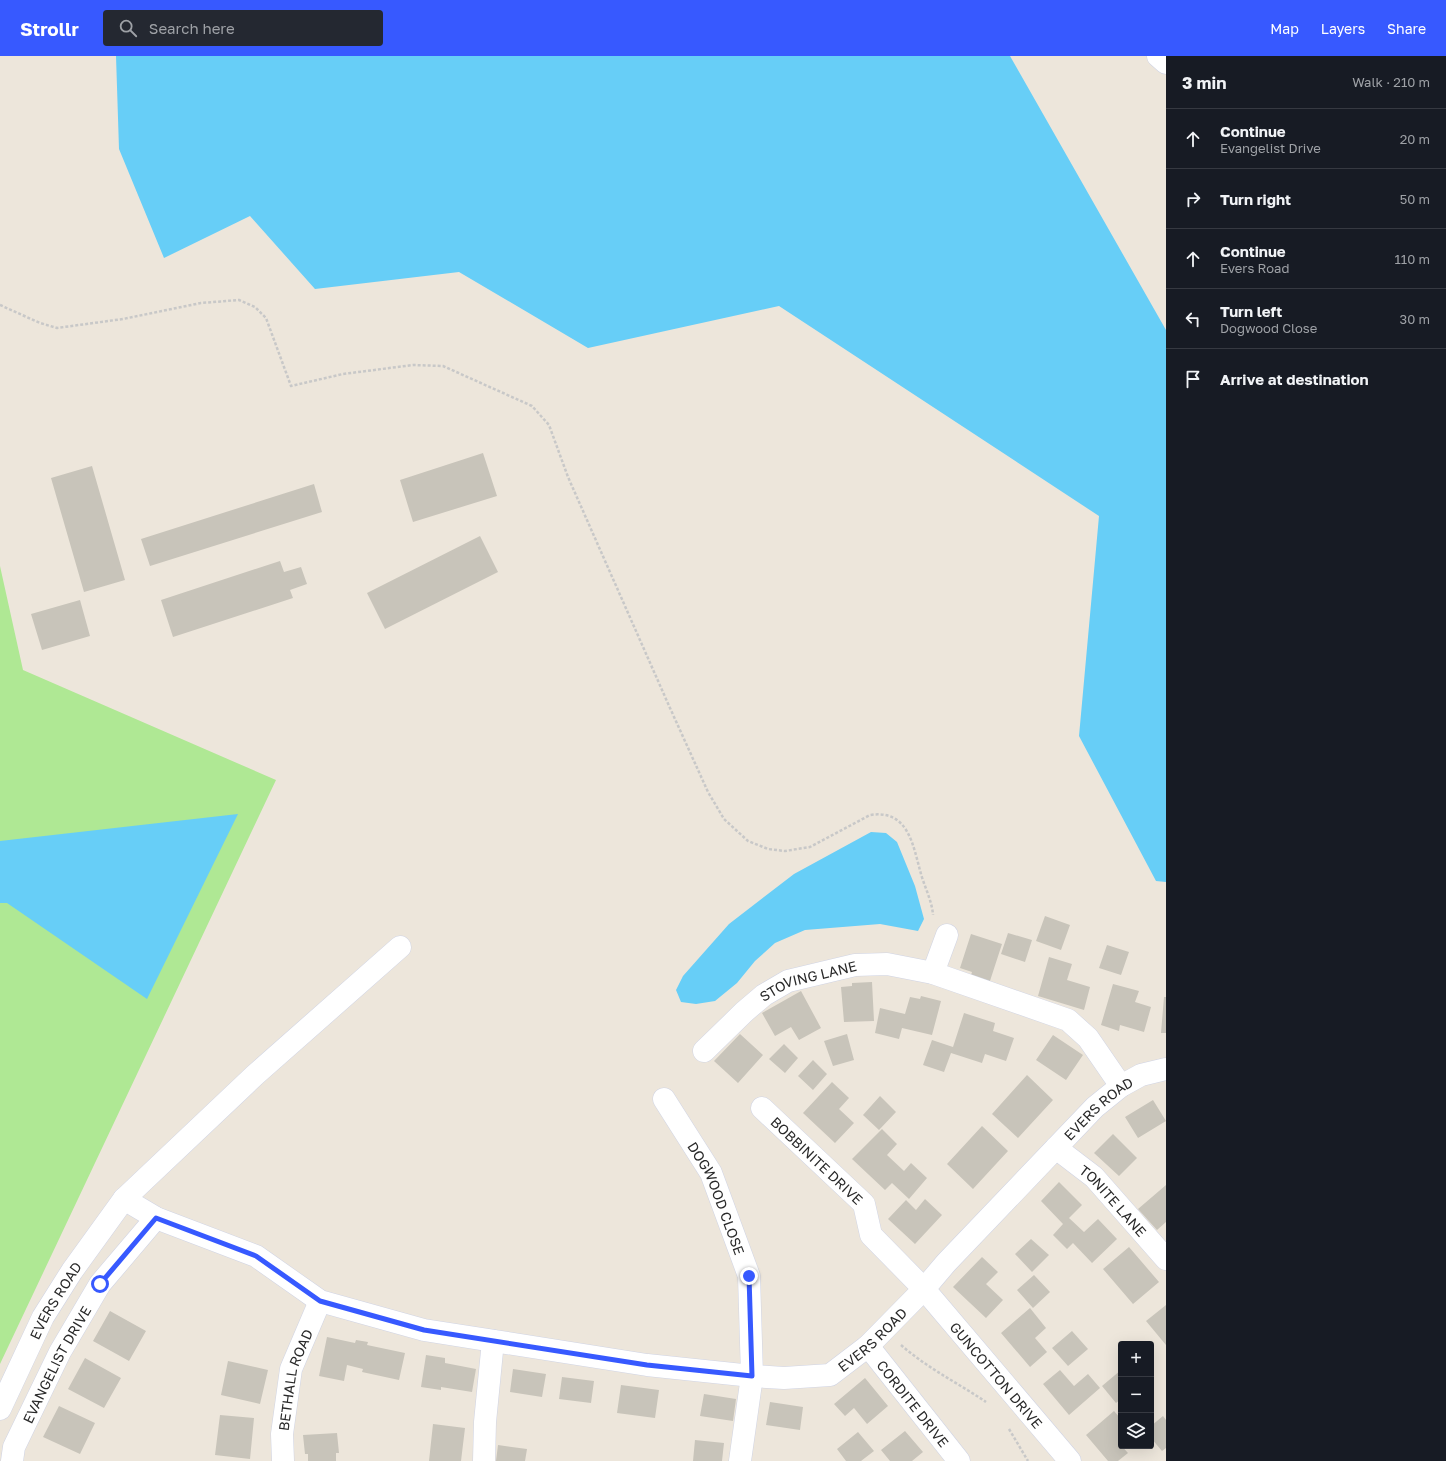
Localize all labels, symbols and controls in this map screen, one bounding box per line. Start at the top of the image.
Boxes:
search box [103,10,383,46]
text: Strollr [20,17,79,40]
icon: search [117,17,139,39]
text: Search here [149,19,235,37]
text: Map [1270,20,1299,37]
text: Layers [1321,20,1365,37]
text: Share [1387,20,1426,37]
text: 3 min [1182,72,1226,93]
text: Walk · 210 m [1352,74,1430,90]
text: Continue [1220,122,1286,140]
icon: ahead [1182,128,1204,150]
text: 20 m [1400,131,1430,147]
text: Evangelist Drive [1220,140,1321,156]
icon: right [1182,188,1204,210]
text: Turn right [1220,190,1291,208]
text: 50 m [1400,191,1430,207]
text: Continue [1220,242,1286,260]
icon: ahead [1182,248,1204,270]
text: 110 m [1395,251,1430,267]
text: Evers Road [1220,260,1289,276]
text: Turn left [1220,302,1282,320]
icon: left [1182,308,1204,330]
text: 30 m [1400,311,1430,327]
text: Dogwood Close [1220,320,1317,336]
icon: arrive [1182,368,1204,390]
text: Arrive at destination [1220,370,1369,388]
street label: STOVING LANE [756,956,858,1004]
street label: EVERS ROAD [1060,1073,1136,1143]
street label: BOBBINITE DRIVE [768,1113,867,1208]
street label: DOGWOOD CLOSE [685,1138,749,1257]
street label: TONITE LANE [1076,1161,1151,1240]
street label: EVERS ROAD [25,1258,85,1342]
route end [740,1267,758,1285]
route start [91,1275,109,1293]
street label: EVANGELIST DRIVE [18,1302,94,1426]
street label: EVERS ROAD [834,1304,910,1375]
street label: GUNCOTTON DRIVE [947,1318,1047,1431]
street label: BETHALL ROAD [274,1326,316,1432]
map controls [1118,1341,1154,1449]
button: + [1118,1341,1154,1377]
street label: CORDITE DRIVE [874,1356,953,1450]
button: − [1118,1377,1154,1413]
button: layers [1118,1413,1154,1449]

